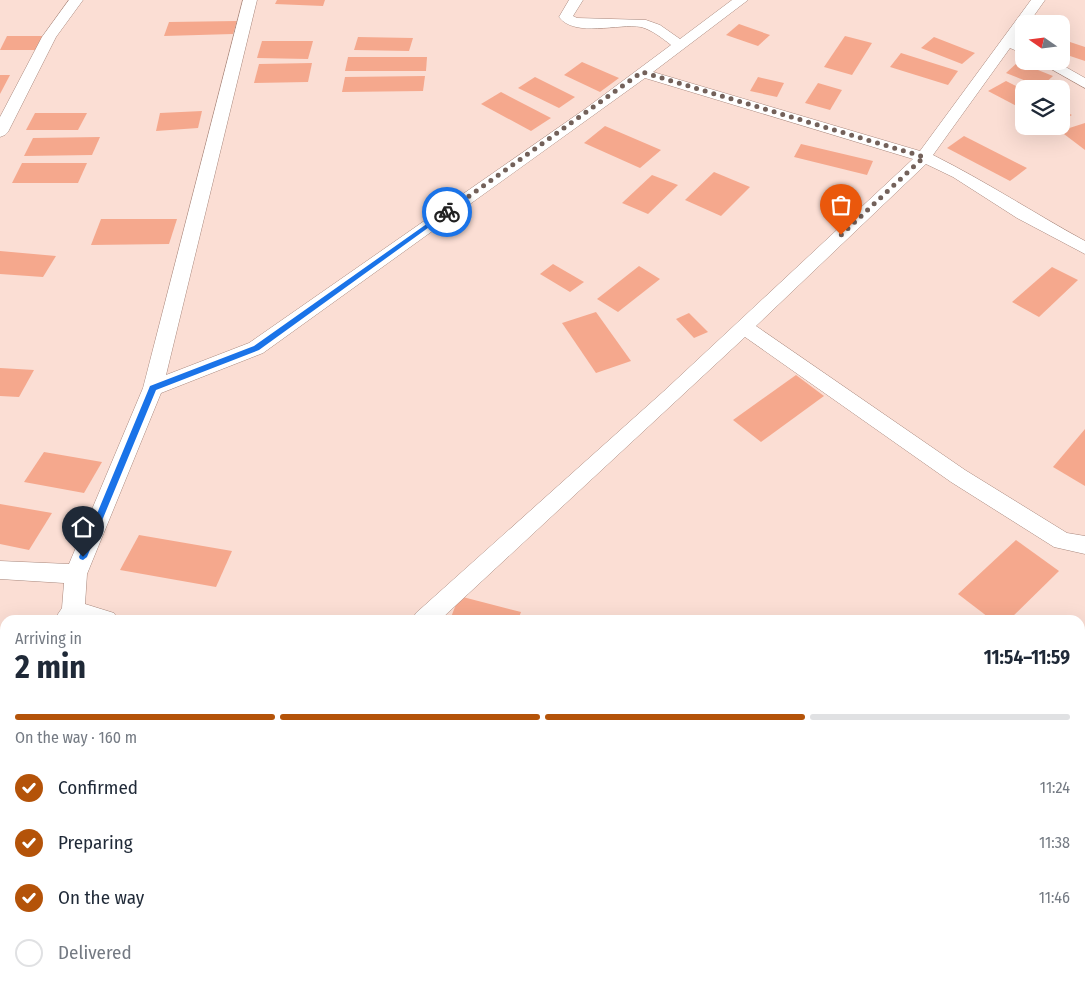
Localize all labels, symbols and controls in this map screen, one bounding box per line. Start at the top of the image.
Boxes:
north arrow [1015,15,1070,70]
map controls [1015,15,1070,135]
button: layers [1015,80,1070,135]
pin [820,184,862,235]
courier [422,187,472,237]
icon: bag [827,191,855,219]
icon: bike [433,198,461,226]
pin [62,506,104,557]
icon: home [69,513,97,541]
text: Arriving in [15,629,82,648]
text: 11:54–11:59 [984,646,1070,669]
text: 2 min [15,648,86,686]
text: On the way · 160 m [15,728,137,747]
icon: check [15,774,43,802]
text: Confirmed [58,776,138,799]
text: 11:24 [1040,778,1070,797]
icon: check [15,829,43,857]
text: Preparing [58,831,133,854]
text: 11:38 [1039,833,1070,852]
icon: check [15,884,43,912]
text: On the way [58,886,144,909]
text: 11:46 [1039,888,1070,907]
text: Delivered [58,941,132,964]

